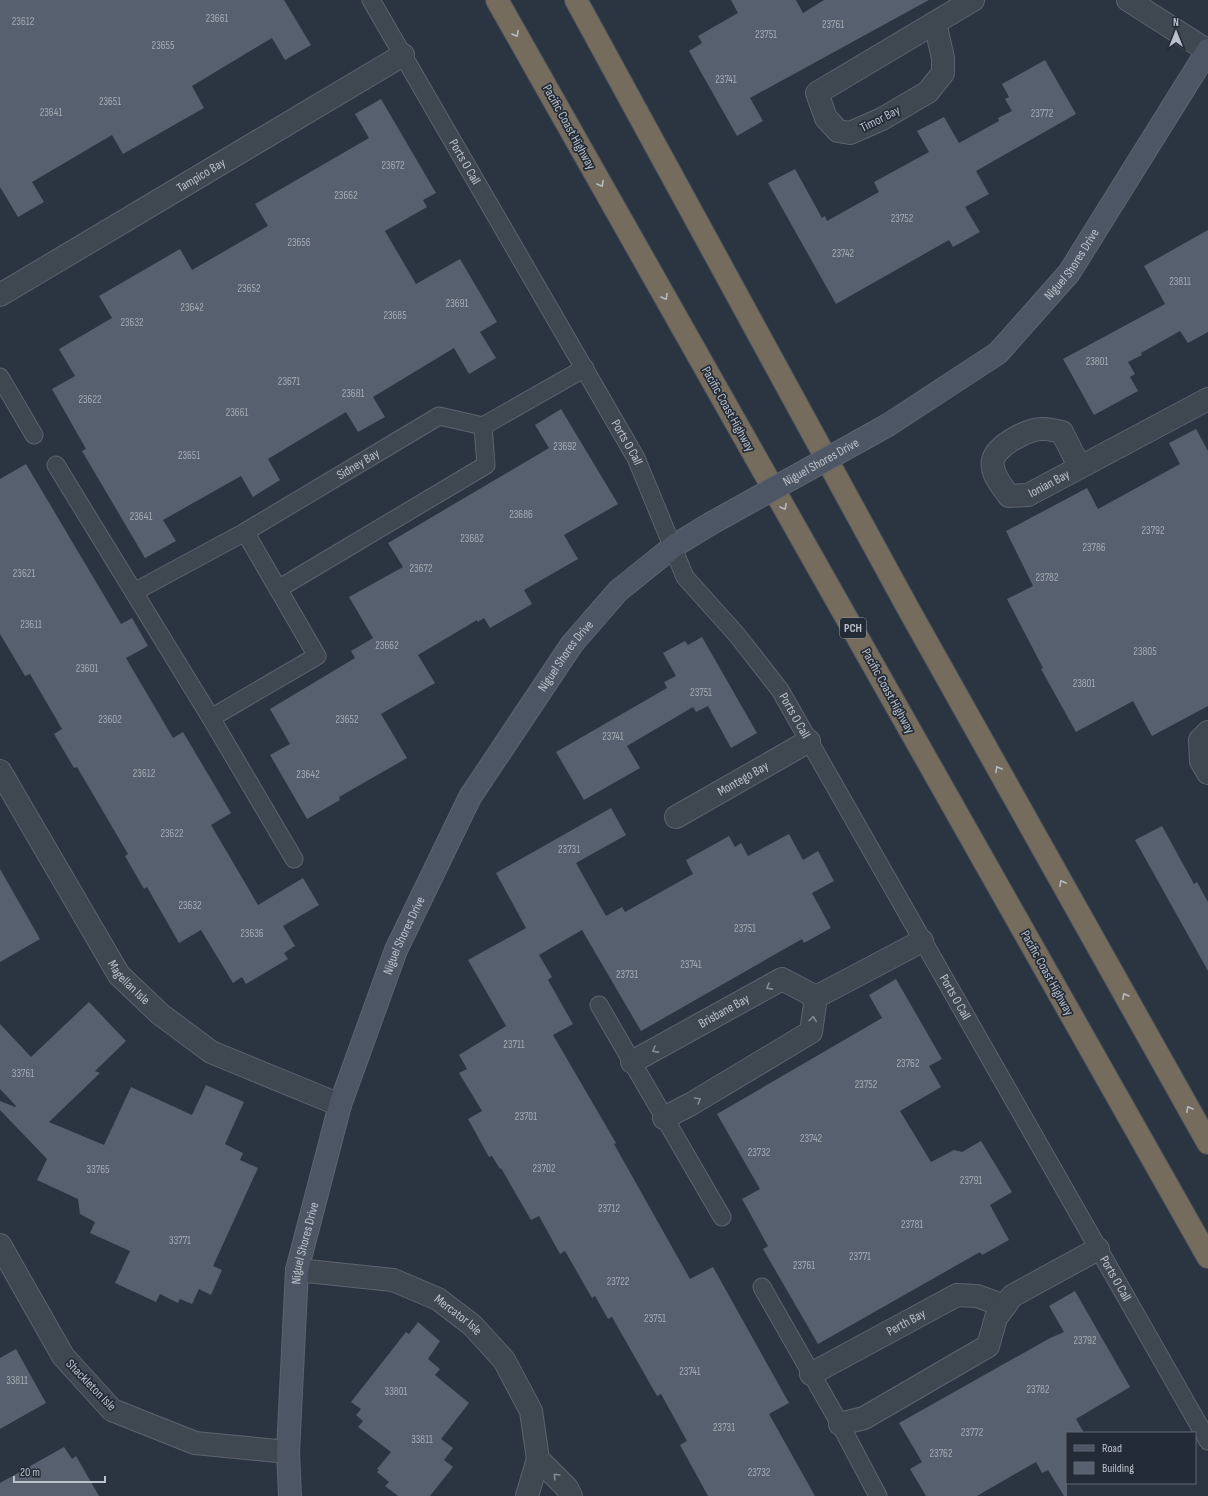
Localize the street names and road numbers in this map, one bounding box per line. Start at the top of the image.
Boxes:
street label: Pacific Coast Highway [539,82,599,172]
street label: Timor Bay [857,102,903,136]
street label: Ports O Call [445,136,484,187]
street label: Tampico Bay [174,155,228,196]
street label: Niguel Shores Drive [1041,226,1103,303]
street label: Pacific Coast Highway [698,364,758,454]
street label: Ports O Call [608,417,646,467]
street label: Niguel Shores Drive [780,435,862,490]
street label: Sidney Bay [334,445,382,483]
street label: Ionian Bay [1026,466,1072,501]
street label: Niguel Shores Drive [535,617,597,695]
road number: PCH [840,618,866,638]
street label: Pacific Coast Highway [858,646,918,736]
street label: Ports O Call [775,690,814,741]
street label: Montego Bay [714,758,771,800]
street label: Niguel Shores Drive [380,894,429,977]
street label: Pacific Coast Highway [1017,928,1077,1018]
street label: Magellan Isle [104,957,153,1008]
street label: Ports O Call [936,971,974,1023]
street label: Brisbane Bay [696,991,752,1032]
street label: Niguel Shores Drive [288,1200,322,1285]
street label: Ports O Call [1096,1253,1135,1304]
street label: Mercator Isle [431,1291,485,1339]
street label: Perth Bay [884,1306,928,1340]
street label: Shackleton Isle [62,1356,120,1414]

